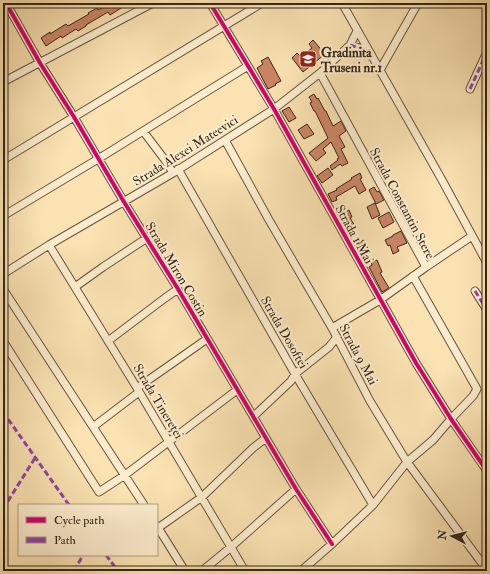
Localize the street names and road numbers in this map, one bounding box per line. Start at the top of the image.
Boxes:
street label: Strada Alexei Mateevici [130,112,242,190]
street label: Strada Constantin Stere [366,145,438,262]
street label: Strada 1 Mai [331,202,377,267]
street label: Strada Miron Costin [142,219,211,320]
street label: Strada Dosoftei [257,293,312,372]
street label: Strada 9 Mai [335,321,381,388]
street label: Strada Tinereței [130,361,187,442]

